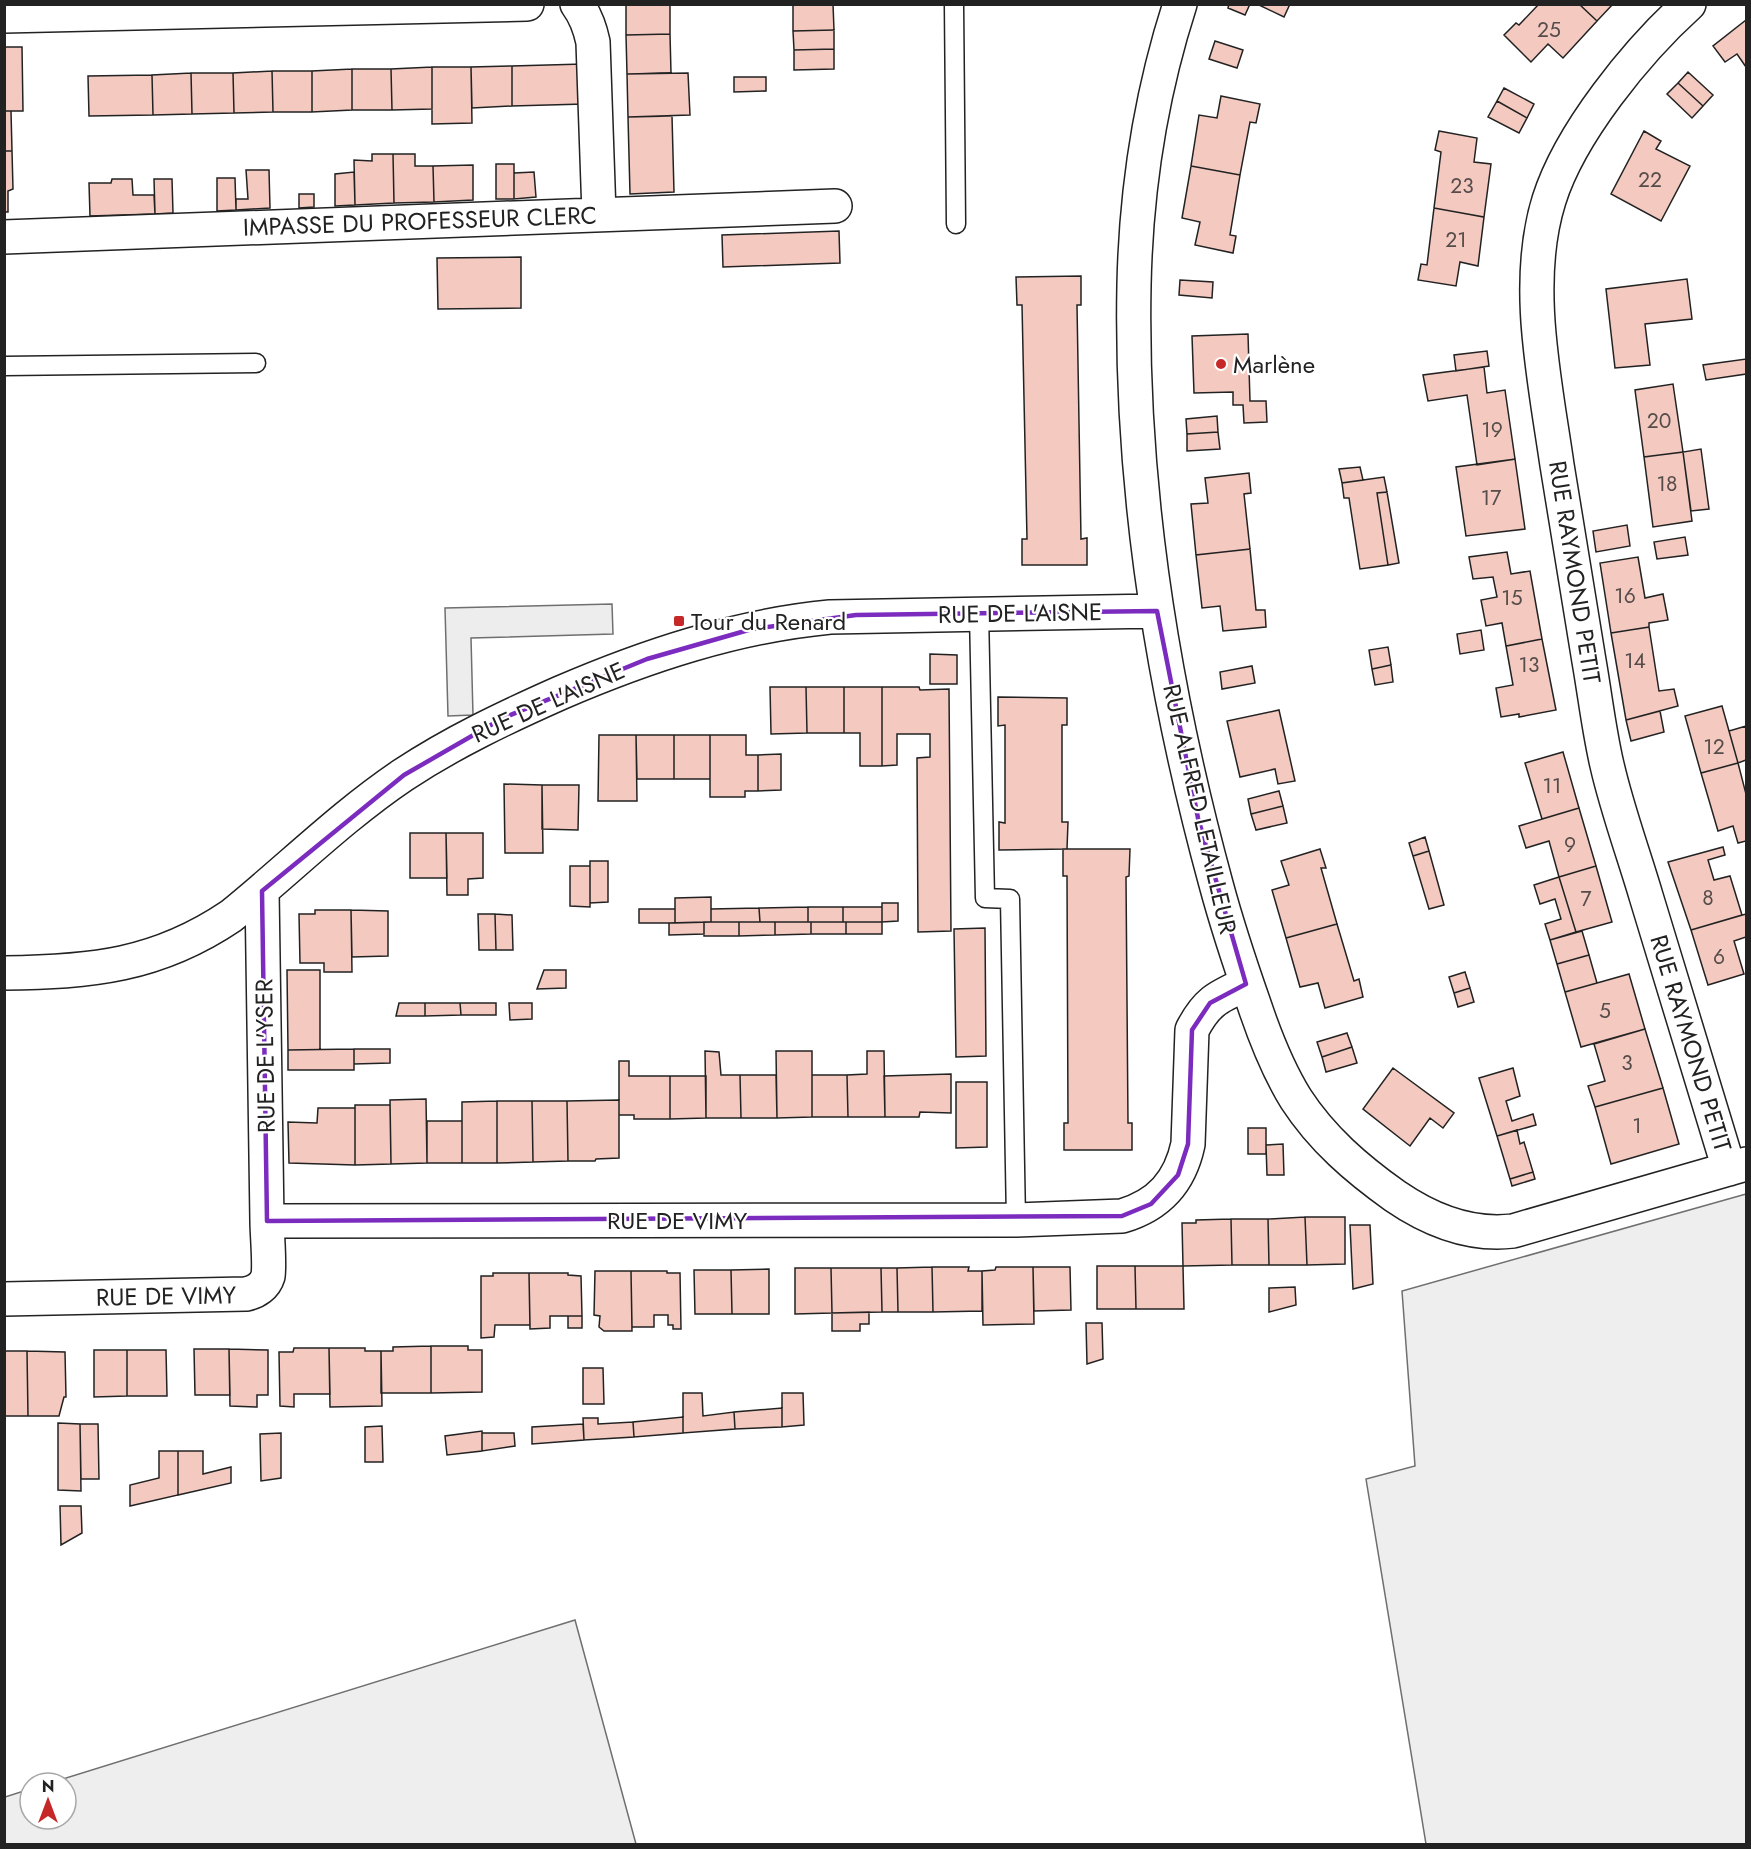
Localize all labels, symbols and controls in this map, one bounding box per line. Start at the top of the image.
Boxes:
house number: 25 [1537,15,1561,45]
house number: 22 [1638,165,1662,195]
house number: 23 [1450,171,1474,201]
street label: IMPASSE DU PROFESSEUR CLERC [242,197,598,245]
house number: 21 [1445,225,1467,255]
place label: Marlène [1233,347,1315,382]
marker: Marlène [1214,357,1228,371]
house number: 20 [1647,406,1671,436]
house number: 19 [1481,415,1503,445]
street label: RUE RAYMOND PETIT [1540,458,1610,686]
house number: 18 [1657,469,1677,499]
house number: 17 [1481,483,1501,513]
house number: 16 [1614,581,1636,611]
house number: 15 [1501,583,1523,613]
street label: RUE DE L'AISNE [938,594,1102,632]
place label: Tour du Renard [691,604,846,639]
marker: Tour du Renard [672,614,686,628]
house number: 14 [1624,646,1646,676]
house number: 13 [1519,650,1539,680]
street label: RUE DE L'AISNE [466,653,630,751]
street label: RUE ALFRED LETAILLEUR [1154,681,1246,938]
house number: 12 [1703,732,1725,762]
house number: 11 [1543,771,1561,801]
house number: 9 [1564,830,1576,860]
house number: 8 [1702,883,1714,913]
house number: 7 [1580,884,1592,914]
street label: RUE RAYMOND PETIT [1641,930,1741,1156]
house number: 6 [1713,942,1725,972]
street label: RUE DE L'YSER [246,978,284,1133]
house number: 5 [1599,996,1611,1026]
house number: 3 [1621,1048,1633,1078]
house number: 1 [1632,1111,1642,1141]
street label: RUE DE VIMY [607,1203,748,1238]
street label: RUE DE VIMY [96,1277,237,1315]
north arrow [18,1771,78,1831]
text: N [42,1775,54,1798]

